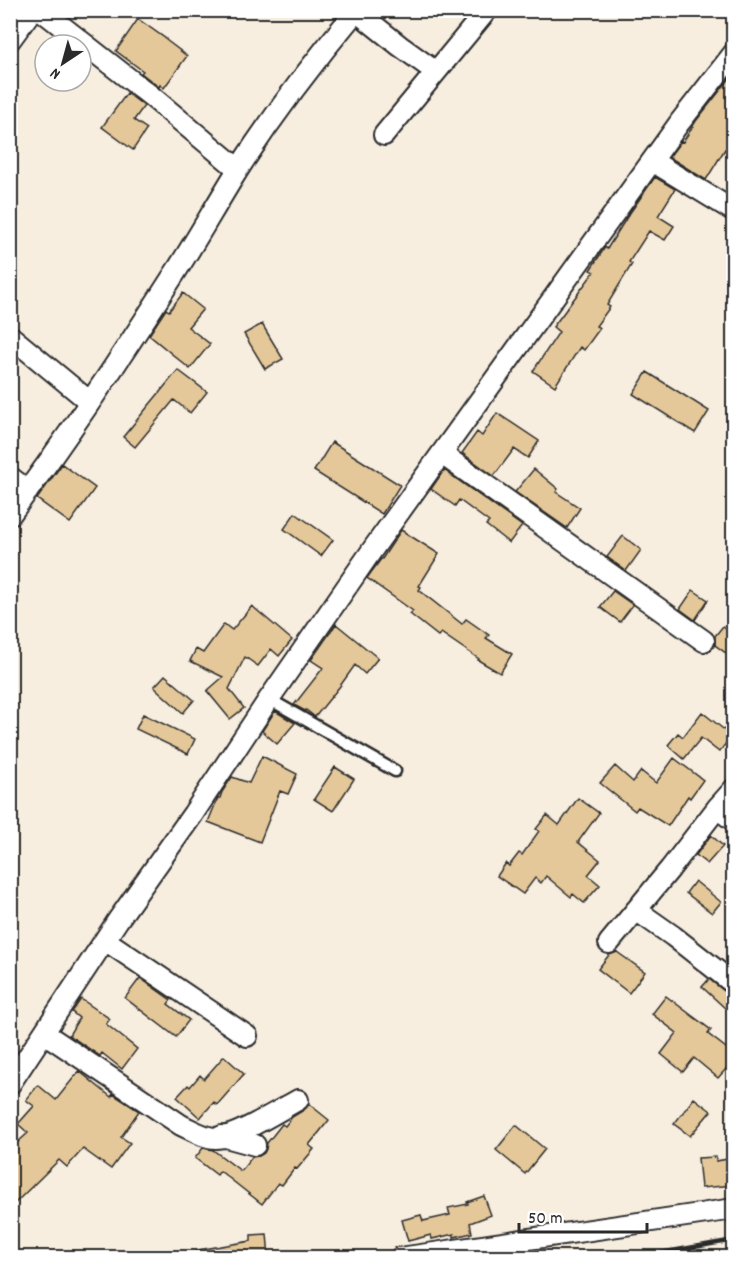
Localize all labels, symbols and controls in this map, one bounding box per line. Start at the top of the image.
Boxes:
north arrow [33,33,93,93]
text: N [46,61,66,85]
scale bar [519,1196,646,1234]
text: 50 m [528,1207,563,1232]

